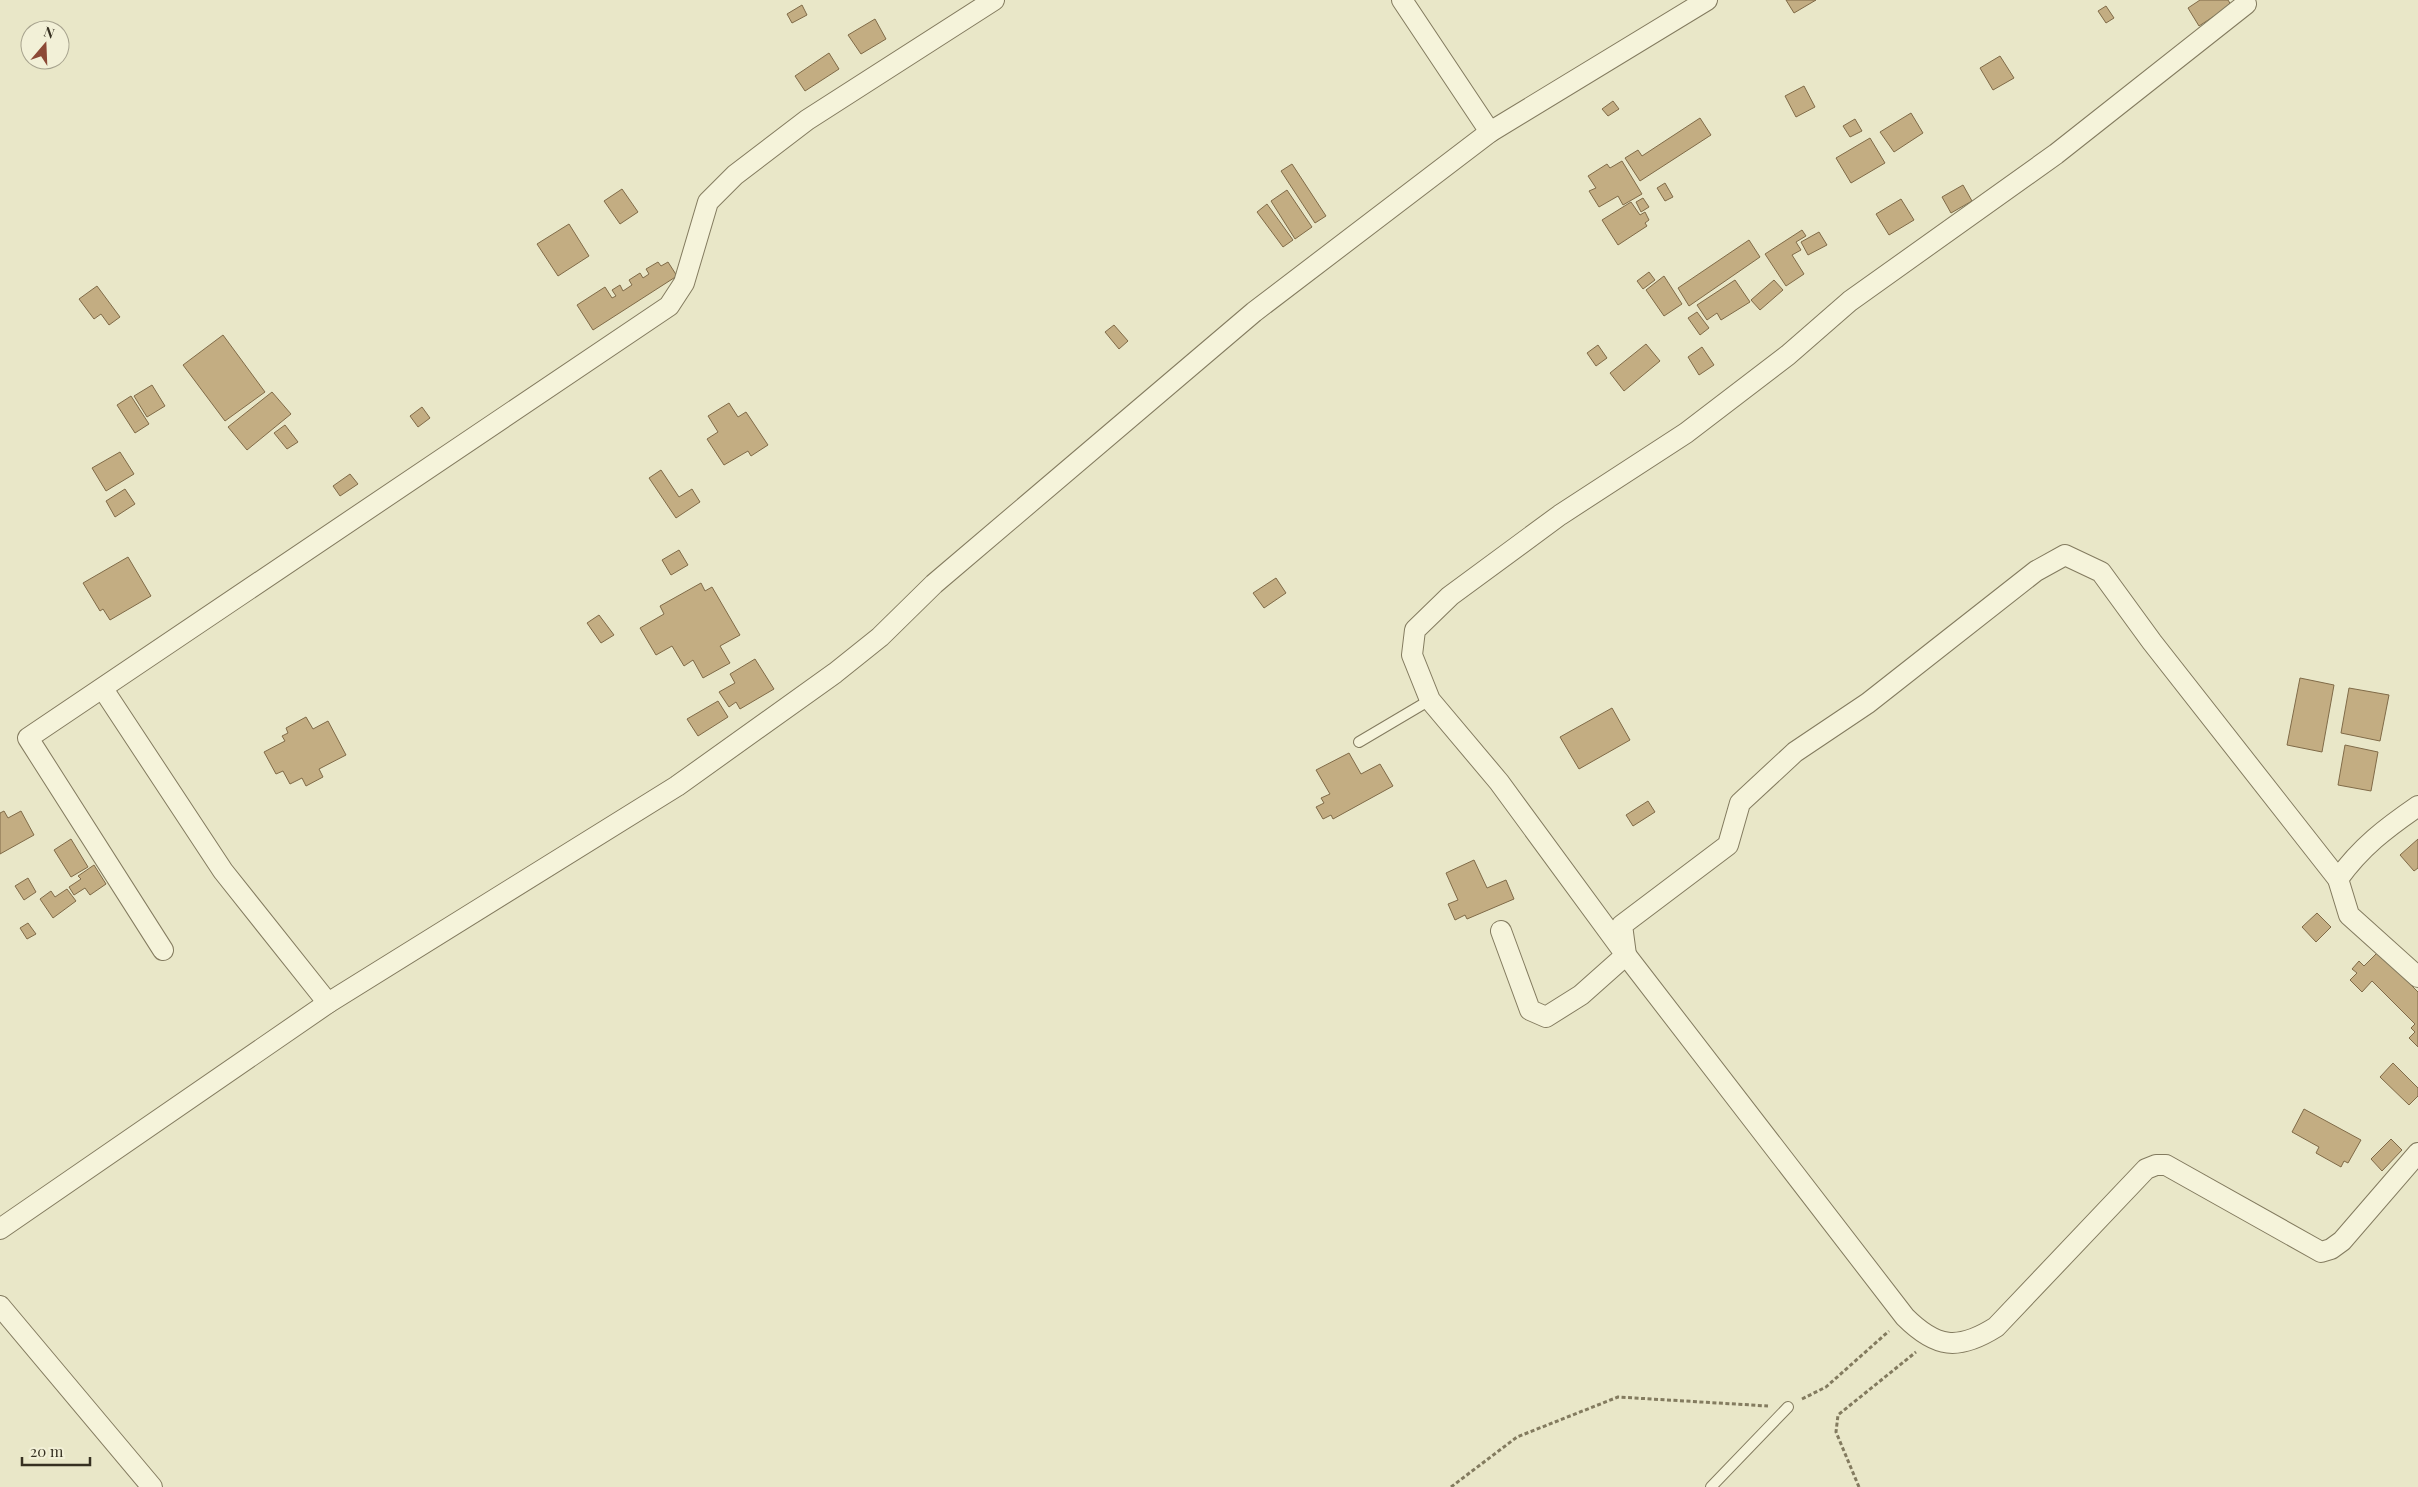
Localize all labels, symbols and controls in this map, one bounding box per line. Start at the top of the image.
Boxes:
north arrow [20,20,70,70]
text: N [42,22,57,43]
scale bar [22,1434,90,1466]
text: 20 m [30,1441,64,1461]

